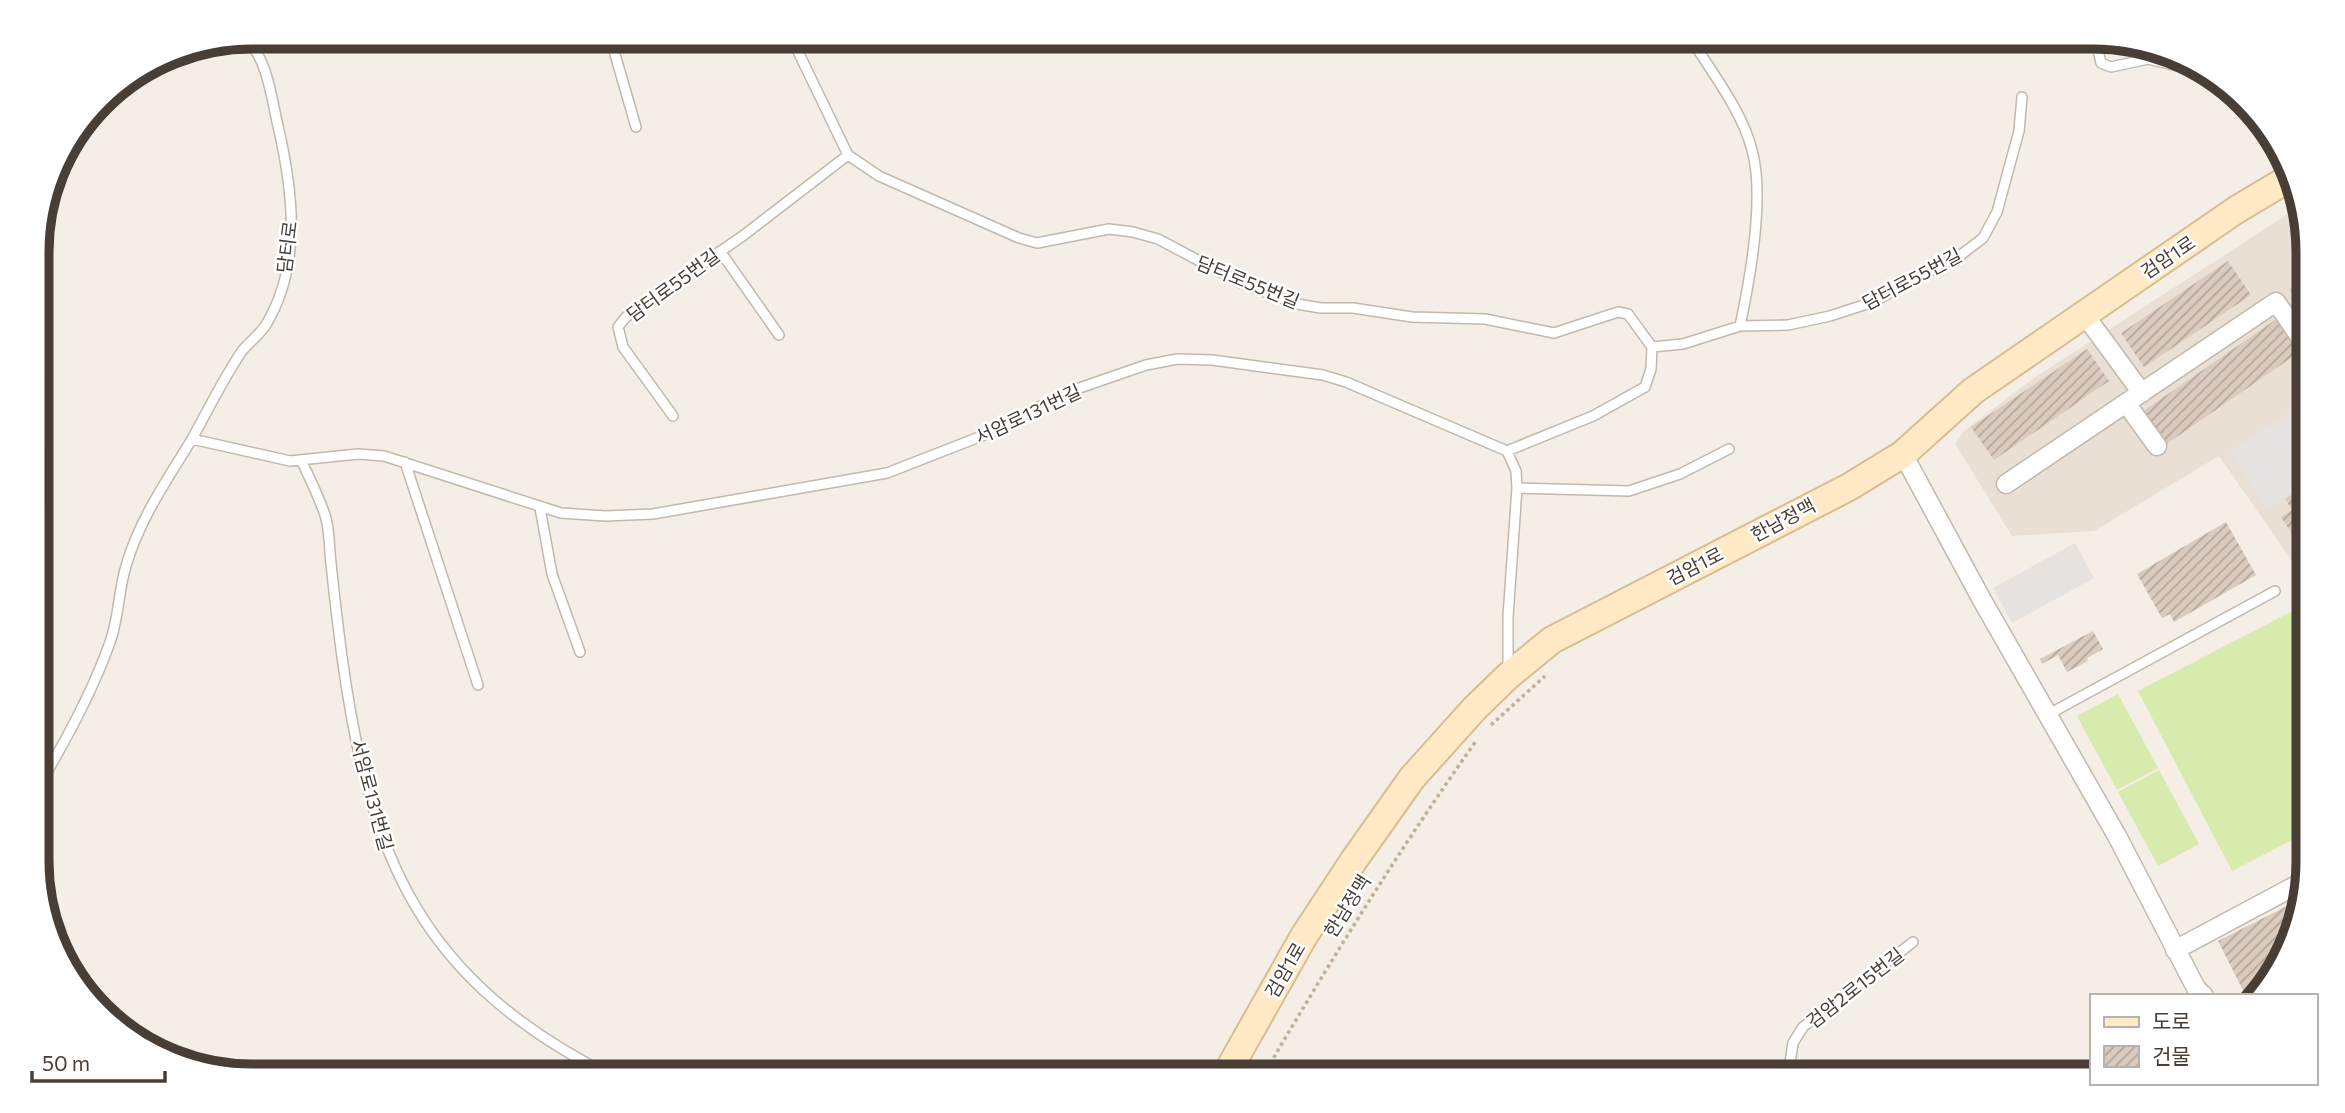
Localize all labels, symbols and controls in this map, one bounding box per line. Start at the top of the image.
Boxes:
street label: 담터로 [272,220,301,274]
street label: 검암1로 [2136,230,2199,283]
street label: 담터로55번길 [622,243,724,326]
street label: 담터로55번길 [1858,243,1965,314]
street label: 담터로55번길 [1193,250,1303,313]
street label: 서암로131번길 [971,379,1085,448]
street label: 한남정맥 [1746,493,1819,546]
street label: 검암1로 [1663,542,1727,590]
street label: 서암로131번길 [347,737,398,853]
street label: 한남정맥 [1318,870,1375,941]
street label: 검암1로 [1259,938,1310,1002]
street label: 검암2로15번길 [1802,943,1908,1033]
legend [2090,994,2317,1085]
text: 도로 [2152,1008,2191,1033]
scale bar [32,1040,164,1084]
text: 건물 [2152,1043,2191,1068]
text: 50 m [42,1050,90,1075]

